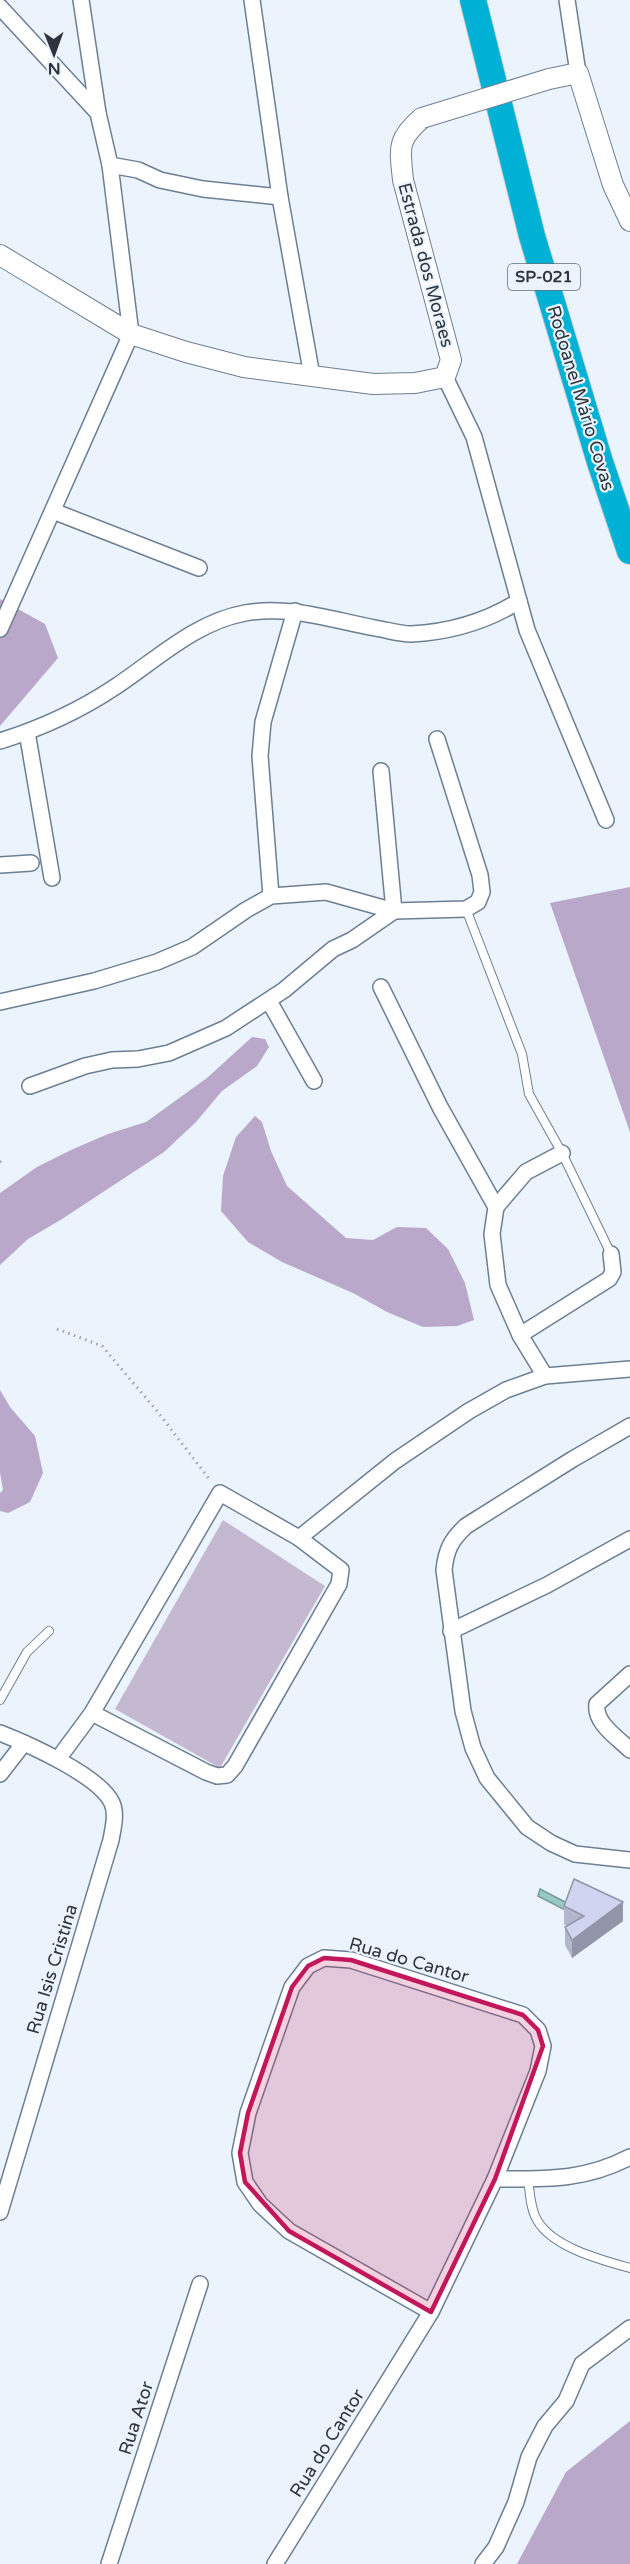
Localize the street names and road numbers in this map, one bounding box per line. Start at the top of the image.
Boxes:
street label: Estrada dos Moraes [393,180,459,350]
road number: SP-021 [508,264,580,290]
street label: Rodoanel Mário Covas [542,303,620,493]
street label: Rua Isis Cristina [22,1901,82,2037]
street label: Rua do Cantor [347,1932,471,1988]
street label: Rua Ator [114,2378,158,2458]
street label: Rua do Cantor [285,2385,369,2501]

